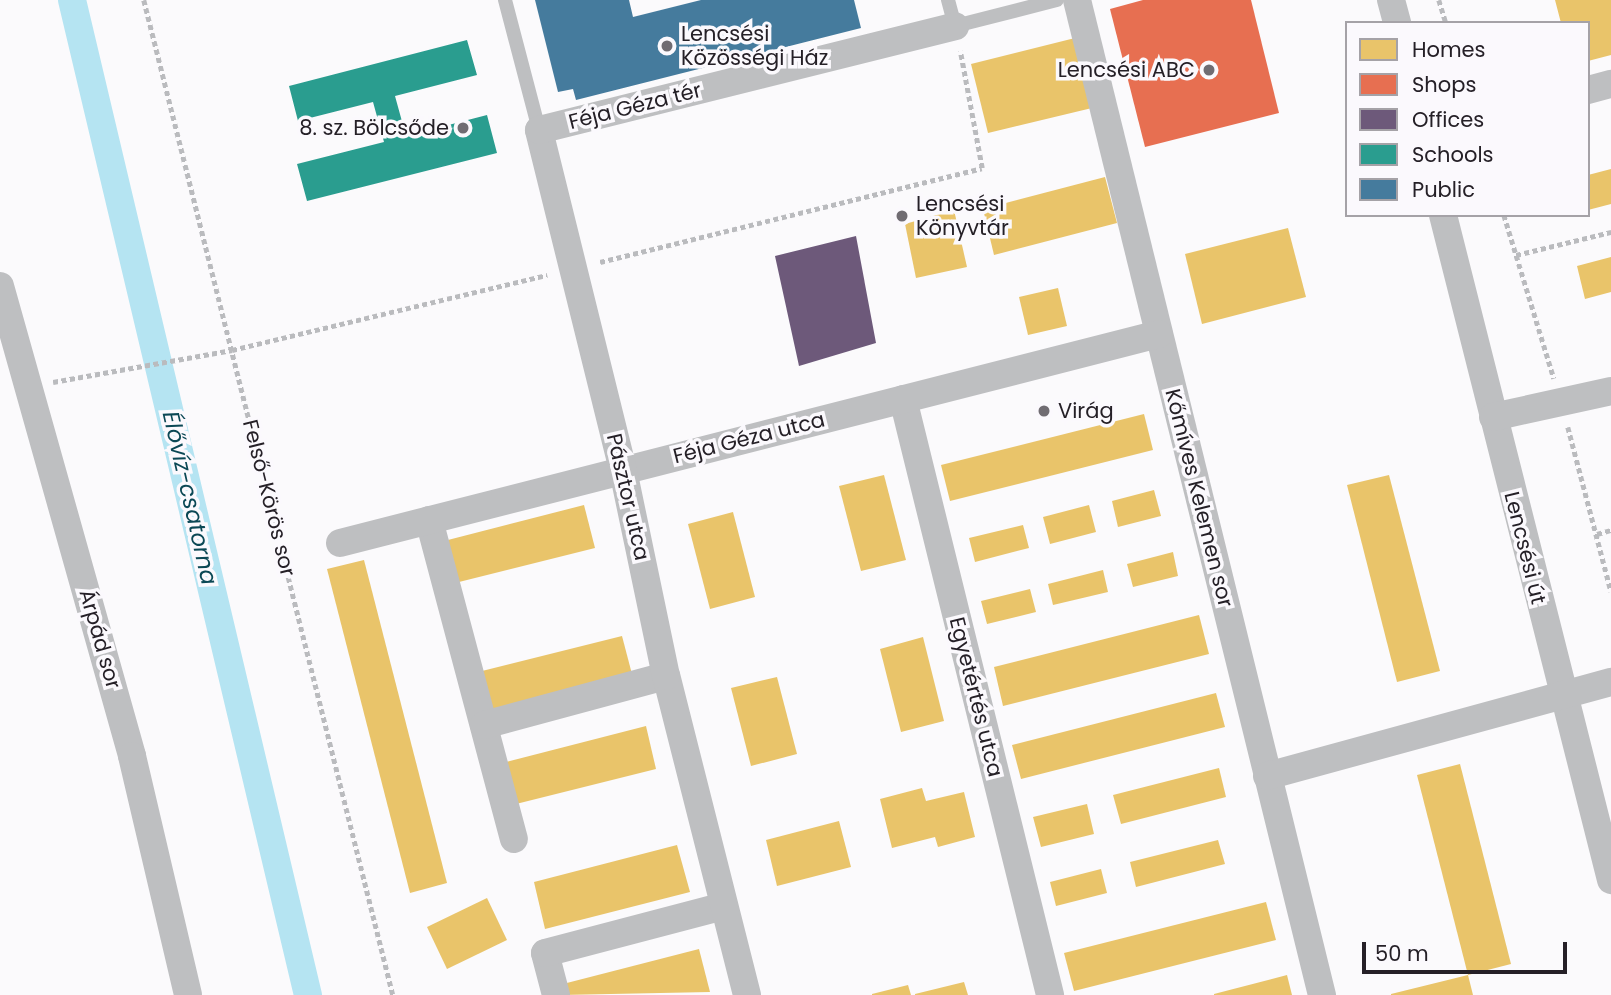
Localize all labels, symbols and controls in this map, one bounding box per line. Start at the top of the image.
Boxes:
place label: Lencsési Közösségi Ház [681,21,828,71]
legend [1345,21,1590,217]
text: Homes [1412,35,1486,64]
marker: Lencsési Közösségi Ház [659,38,675,54]
place label: Lencsési ABC [1058,57,1195,83]
marker: Lencsési ABC [1201,62,1217,78]
text: Shops [1412,70,1476,99]
street label: Féja Géza tér [566,77,704,135]
text: Offices [1412,105,1484,134]
place label: 8. sz. Bölcsőde [299,115,449,141]
marker: 8. sz. Bölcsőde [455,120,471,136]
text: Schools [1412,140,1494,169]
text: Public [1412,175,1475,204]
place label: Lencsési Könyvtár [916,191,1009,241]
marker: Lencsési Könyvtár [894,208,910,224]
street label: Kőmíves Kelemen sor [1160,386,1238,610]
place label: Virág [1058,398,1114,424]
marker: Virág [1036,403,1052,419]
street label: Féja Géza utca [671,407,827,469]
water label: Élővíz-csatorna [157,409,223,587]
street label: Felső-Körös sor [237,417,301,579]
street label: Pásztor utca [601,431,655,563]
street label: Lencsési út [1499,489,1551,607]
street label: Árpád sor [74,586,126,692]
street label: Egyetértés utca [944,615,1008,779]
scale bar [1366,928,1571,972]
text: 50 m [1375,939,1429,968]

